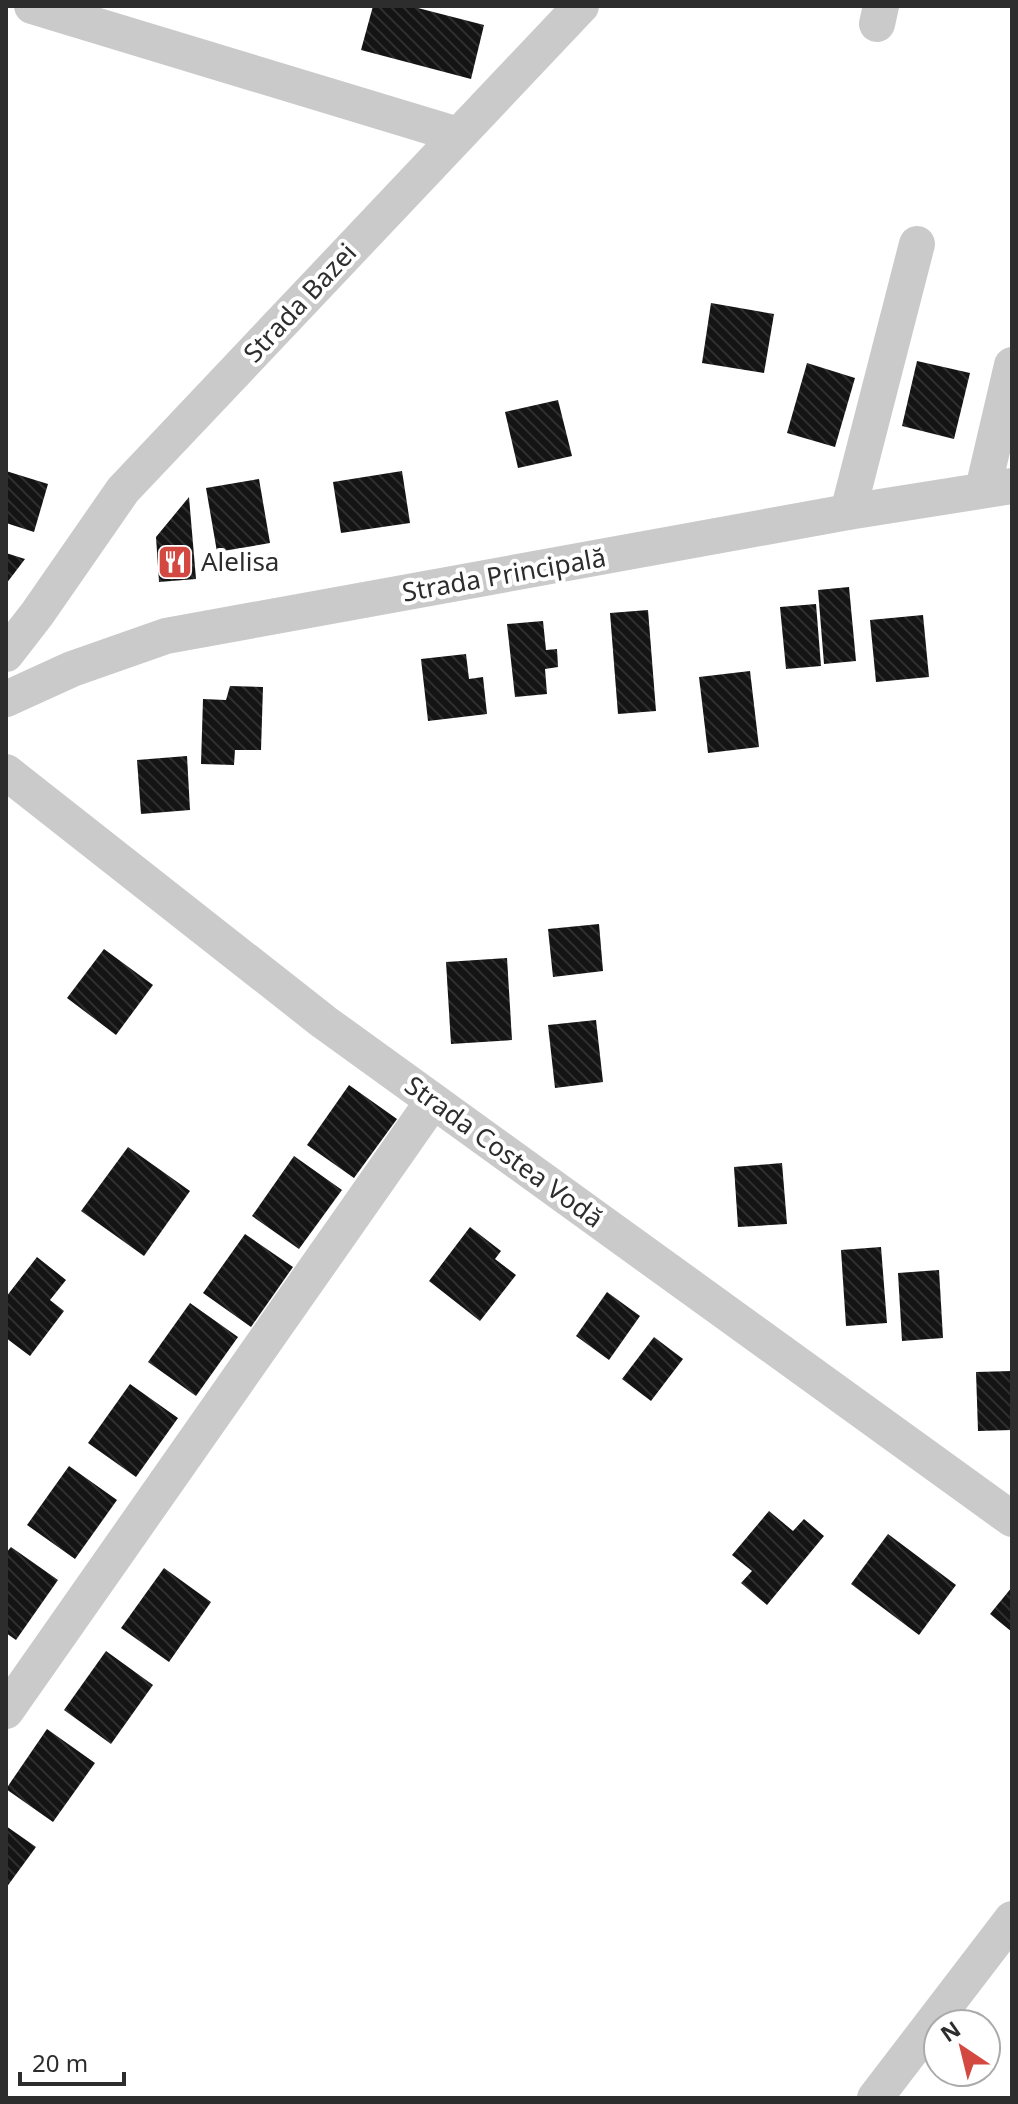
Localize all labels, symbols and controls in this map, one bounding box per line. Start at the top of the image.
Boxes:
street label: Strada Bazei [235,235,364,370]
street label: Strada Principală [399,538,608,610]
restaurant icon: Alelisa [156,543,194,581]
place label: Alelisa [201,543,279,579]
street label: Strada Costea Vodă [398,1067,611,1235]
north arrow [922,2008,1002,2088]
text: N [934,2013,966,2048]
scale bar [20,2036,124,2086]
text: 20 m [32,2046,88,2079]

